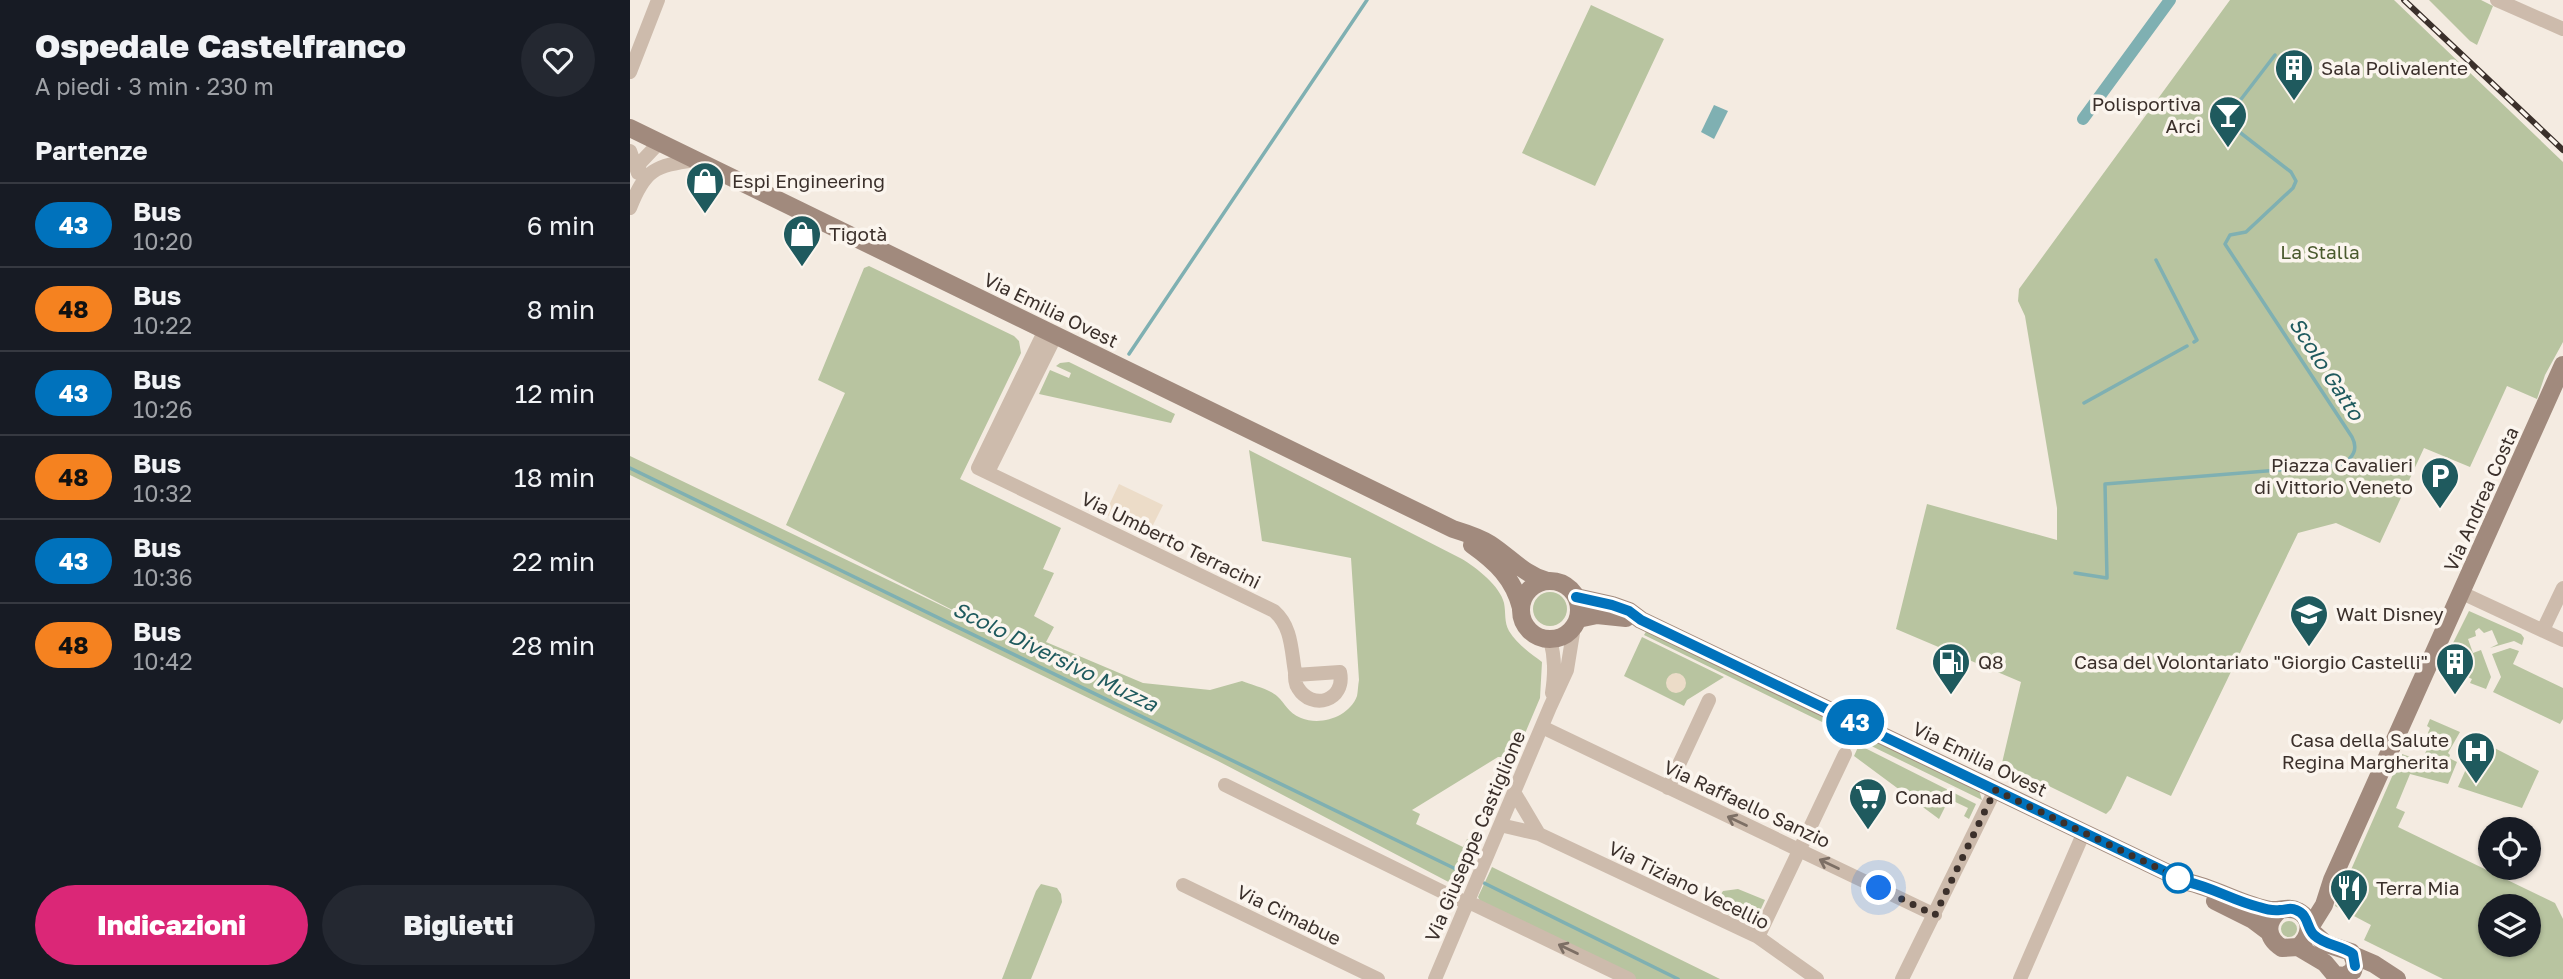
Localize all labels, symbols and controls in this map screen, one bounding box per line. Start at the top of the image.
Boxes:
button: heart [521,23,595,97]
text: Ospedale Castelfranco [35,26,406,65]
building icon: Sala Polivalente [2273,47,2315,102]
place label: Sala Polivalente [2321,56,2468,79]
text: A piedi · 3 min · 230 m [35,72,274,100]
place label: Polisportiva Arci [2092,92,2201,137]
bar icon: Polisportiva Arci [2207,94,2249,149]
text: Partenze [35,135,148,166]
shop icon: Espi Engineering [684,160,726,215]
place label: Espi Engineering [732,169,885,192]
text: Bus [133,196,181,227]
text: 43 [59,210,88,239]
text: 6 min [527,210,595,241]
shop icon: Tigotà [781,213,823,268]
place label: Tigotà [829,222,887,245]
text: 10:20 [133,227,193,255]
park label: La Stalla [2280,240,2360,263]
street label: Via Emilia Ovest [980,267,1122,352]
text: Bus [133,280,181,311]
text: 48 [58,294,89,323]
text: 8 min [527,294,595,325]
text: 10:22 [133,311,192,339]
water label: Scolo Gatto [2284,312,2370,426]
text: Bus [133,364,181,395]
text: 43 [59,378,88,407]
text: 12 min [515,378,595,409]
text: 10:26 [133,395,193,423]
street label: Via Andrea Costa [2438,423,2523,575]
text: Bus [133,448,181,479]
place label: Piazza Cavalieri di Vittorio Veneto [2254,453,2413,498]
parking icon: Piazza Cavalieri di Vittorio Veneto [2419,455,2461,510]
text: 48 [58,462,89,491]
text: 18 min [514,462,595,493]
text: 10:32 [133,479,192,507]
street label: Via Umberto Terracini [1078,486,1265,593]
text: Bus [133,532,181,563]
text: 43 [59,546,88,575]
text: 22 min [512,546,595,577]
text: 10:36 [133,563,193,591]
school or university icon: Walt Disney [2288,593,2330,648]
water label: Scolo Diversivo Muzza [949,595,1163,717]
place label: Walt Disney [2336,602,2444,625]
text: Bus [133,616,181,647]
text: 48 [58,630,89,659]
text: 28 min [512,630,595,661]
fuel station icon: Q8 [1930,641,1972,696]
building icon: Casa del Volontariato "Giorgio Castelli" [2434,641,2476,696]
text: 10:42 [133,647,193,675]
place label: Q8 [1978,650,2004,673]
place label: Casa del Volontariato "Giorgio Castelli" [2074,650,2428,673]
line badge: 43 [1824,699,1886,745]
text: 43 [1840,707,1870,736]
street label: Via Emilia Ovest [1909,716,2051,801]
street label: Via Giuseppe Castiglione [1420,727,1529,945]
place label: Casa della Salute Regina Margherita [2282,728,2449,773]
hospital icon: Casa della Salute Regina Margherita [2455,730,2497,785]
street label: Via Raffaello Sanzio [1660,755,1834,852]
supermarket icon: Conad [1847,776,1889,831]
place label: Conad [1895,785,1953,808]
one-way arrow [1727,813,1748,827]
map controls [2478,817,2541,957]
button: locate [2478,817,2541,880]
street label: Via Tiziano Vecellio [1605,836,1773,934]
one-way arrow [1819,857,1840,870]
unlabelled marker [2163,863,2193,893]
restaurant icon: Terra Mia [2328,867,2370,922]
your location [1861,870,1896,905]
place label: Terra Mia [2376,876,2459,899]
street label: Via Cimabue [1233,879,1345,950]
button: Indicazioni [35,885,308,965]
button: Biglietti [322,885,595,965]
button: layers [2478,894,2541,957]
one-way arrow [1558,942,1579,956]

